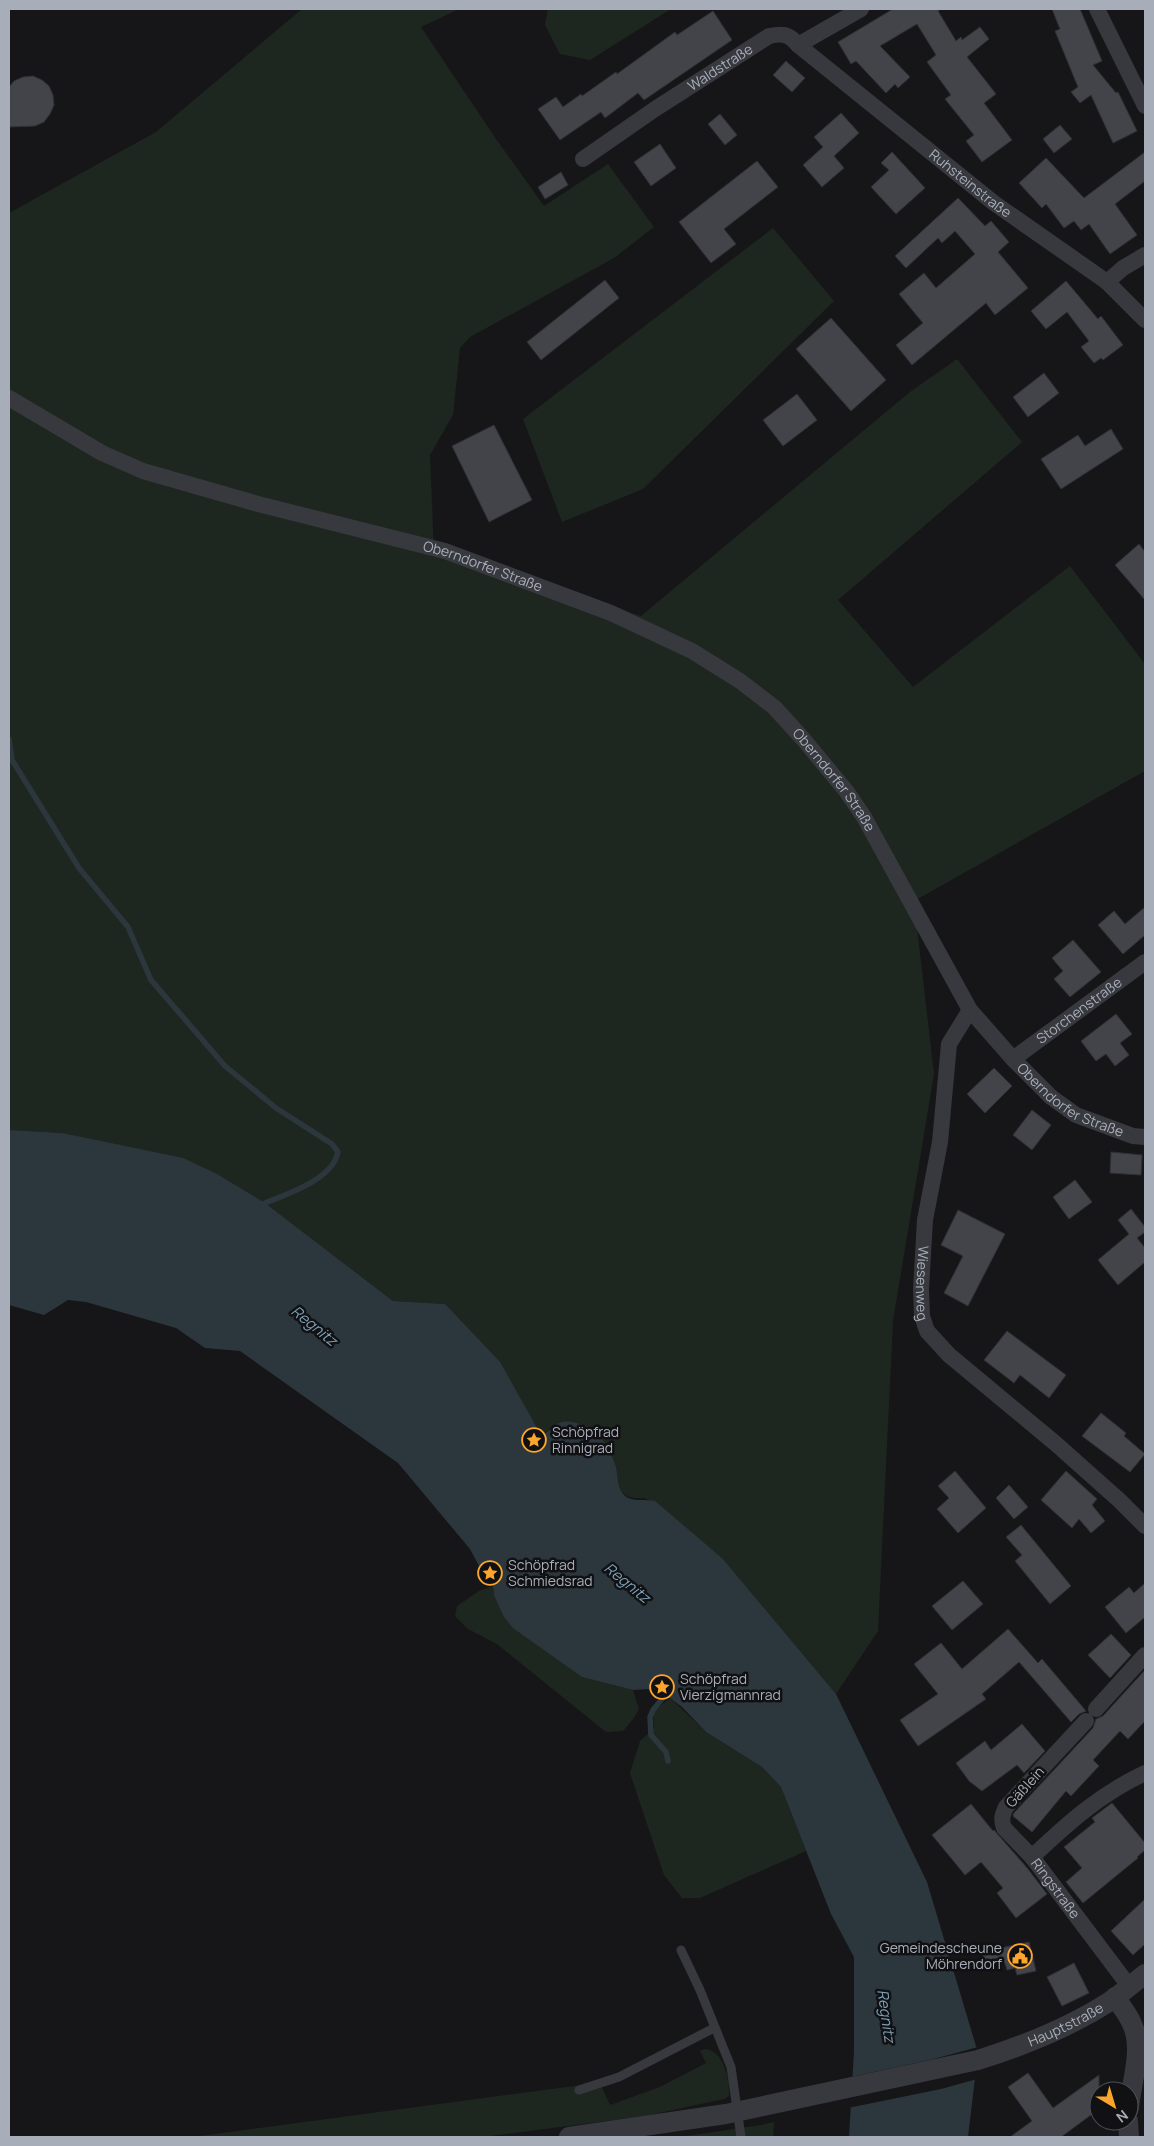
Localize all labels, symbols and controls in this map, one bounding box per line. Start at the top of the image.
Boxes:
street label: Waldstraße [684,39,756,95]
street label: Ruhsteinstraße [925,145,1016,221]
street label: Oberndorfer Straße [421,536,546,596]
street label: Oberndorfer Straße [789,724,880,835]
street label: Storchenstraße [1032,972,1125,1048]
street label: Oberndorfer Straße [1013,1058,1127,1141]
street label: Wiesenweg [912,1245,933,1323]
water label: Regnitz [287,1301,343,1352]
place label: Schöpfrad Rinnigrad [552,1422,619,1457]
place icon: Schöpfrad Rinnigrad [521,1427,547,1453]
place label: Schöpfrad Schmiedsrad [508,1555,593,1590]
water label: Regnitz [600,1558,656,1609]
place icon: Schöpfrad Schmiedsrad [477,1560,503,1586]
place label: Schöpfrad Vierzigmannrad [680,1669,781,1704]
place icon: Schöpfrad Vierzigmannrad [649,1674,675,1700]
street label: Gäßlein [1001,1762,1048,1811]
street label: Ringstraße [1027,1854,1085,1922]
place label: Gemeindescheune Möhrendorf [880,1938,1002,1973]
public building icon: Gemeindescheune Möhrendorf [1007,1943,1033,1969]
water label: Regnitz [872,1988,901,2046]
street label: Hauptstraße [1025,1998,1107,2051]
north arrow [1089,2081,1139,2131]
text: N [1112,2106,1132,2127]

